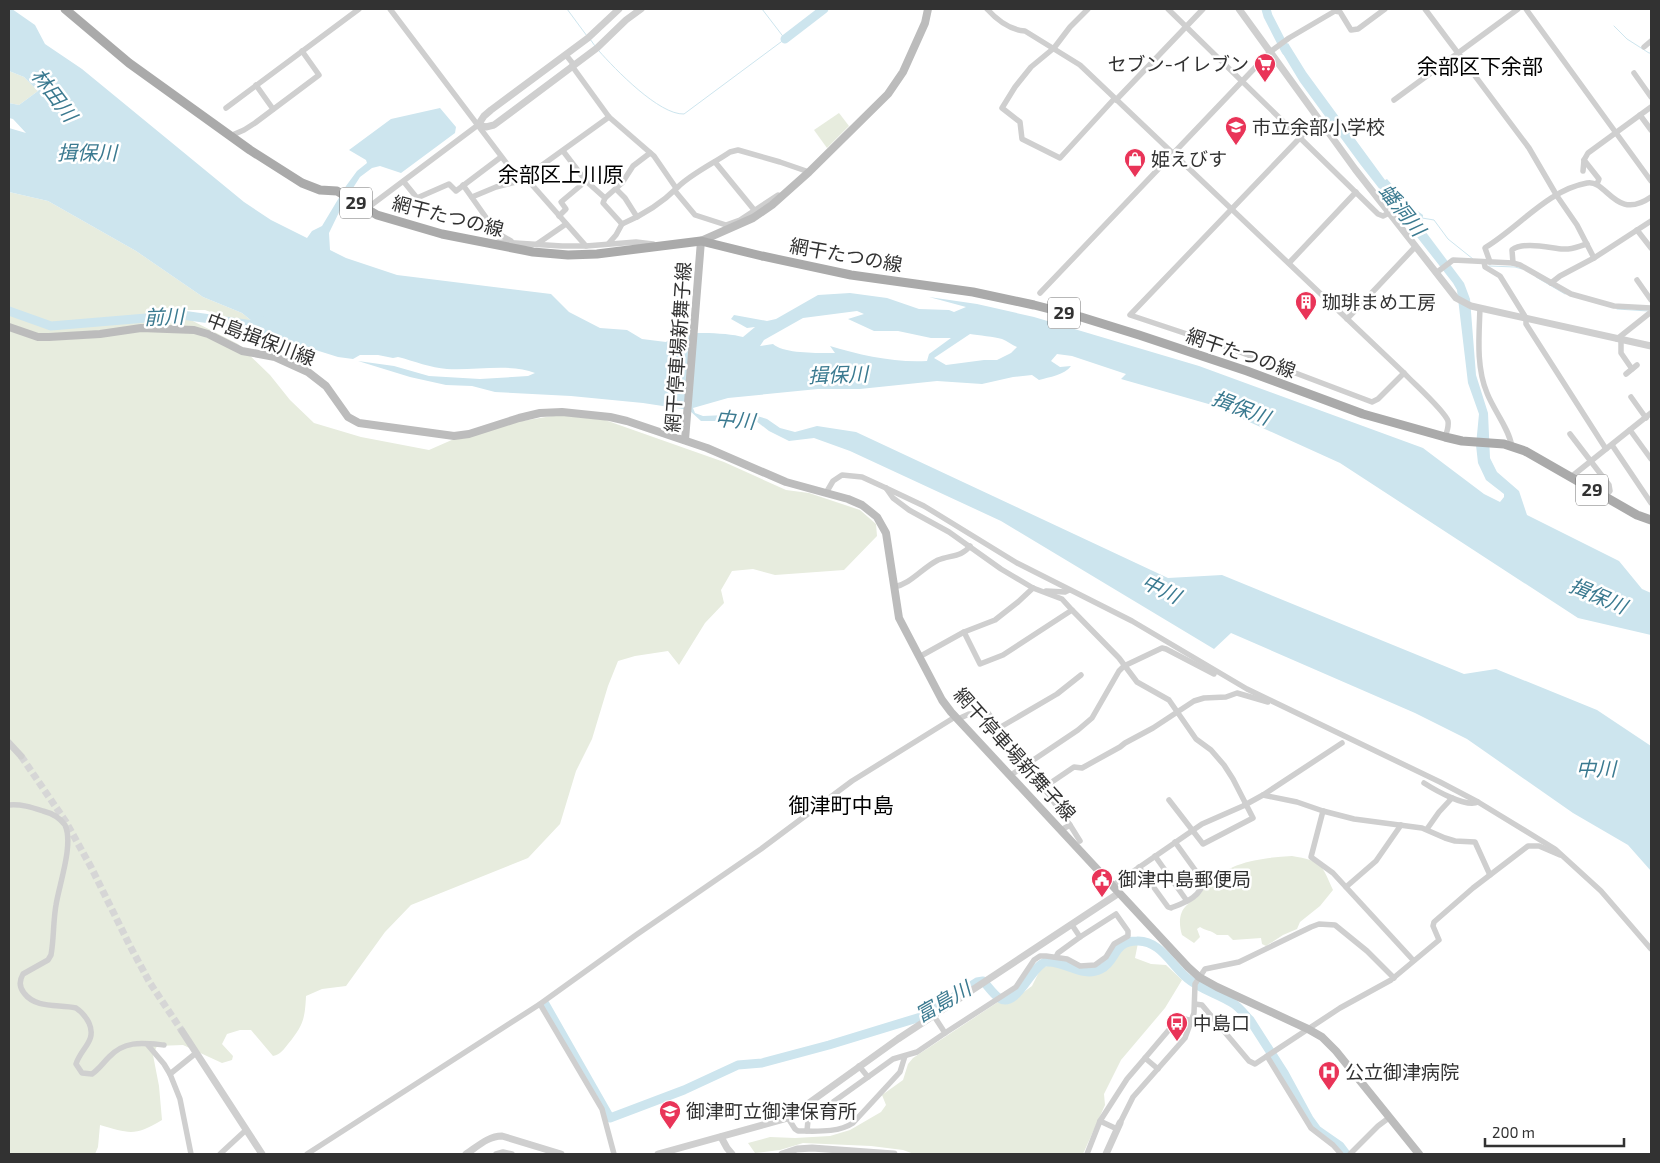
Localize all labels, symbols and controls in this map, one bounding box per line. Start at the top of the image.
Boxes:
place label: セブン-イレブン [1107,52,1249,75]
supermarket icon: セブン-イレブン [1253,52,1277,83]
district label: 余部区下余部 [1417,53,1543,78]
water label: 林田川 [27,63,84,127]
school or university icon: 市立余部小学校 [1224,115,1248,146]
place label: 市立余部小学校 [1252,115,1385,138]
water label: 揖保川 [57,140,119,164]
shop icon: 姫えびす [1123,147,1147,178]
place label: 姫えびす [1151,147,1227,170]
district label: 余部区上川原 [498,161,624,186]
water label: 蟠洞川 [1375,179,1432,242]
road number: 29 [340,188,372,218]
street label: 網干たつの線 [390,191,506,240]
street label: 網干たつの線 [788,233,904,276]
street label: 網干停車場新舞子線 [660,261,695,433]
building icon: 珈琲まめ工房 [1294,290,1318,321]
place label: 珈琲まめ工房 [1322,290,1436,313]
road number: 29 [1048,298,1080,328]
water label: 前川 [144,303,186,329]
street label: 中島揖保川線 [204,307,319,370]
street label: 網干たつの線 [1184,323,1299,382]
water label: 揖保川 [808,361,870,387]
water label: 揖保川 [1209,385,1276,430]
water label: 中川 [714,405,758,433]
road number: 29 [1576,474,1608,506]
water label: 中川 [1138,569,1186,609]
water label: 揖保川 [1566,572,1633,619]
street label: 網干停車場新舞子線 [950,682,1081,825]
water label: 中川 [1576,756,1618,780]
district label: 御津町中島 [789,792,894,817]
public building icon: 御津中島郵便局 [1090,867,1114,898]
place label: 御津中島郵便局 [1118,867,1251,890]
water label: 富島川 [911,975,976,1027]
bus stop icon: 中島口 [1165,1011,1189,1042]
place label: 中島口 [1193,1011,1250,1034]
hospital icon: 公立御津病院 [1317,1060,1341,1091]
place label: 公立御津病院 [1345,1060,1459,1083]
school or university icon: 御津町立御津保育所 [658,1099,682,1130]
place label: 御津町立御津保育所 [686,1099,857,1122]
scale bar [1485,1116,1624,1148]
text: 200 m [1492,1123,1535,1141]

